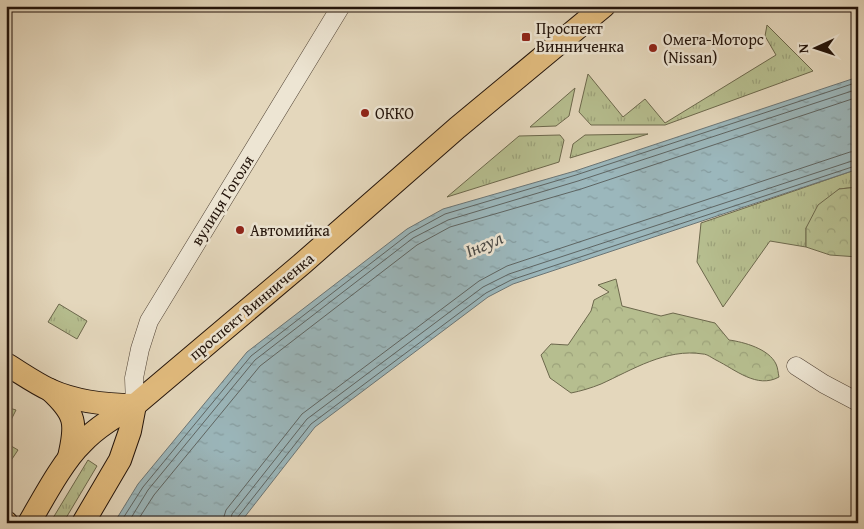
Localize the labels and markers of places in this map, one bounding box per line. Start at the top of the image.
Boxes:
place label: Проспект Винниченка [536,16,624,58]
place label: Омега-Моторс (Nissan) [663,27,764,69]
marker: Проспект Винниченка [520,31,532,43]
marker: Омега-Моторс (Nissan) [647,42,659,54]
place label: ОККО [375,101,414,125]
marker: ОККО [359,107,371,119]
place label: Автомийка [250,218,330,242]
marker: Автомийка [234,224,246,236]

